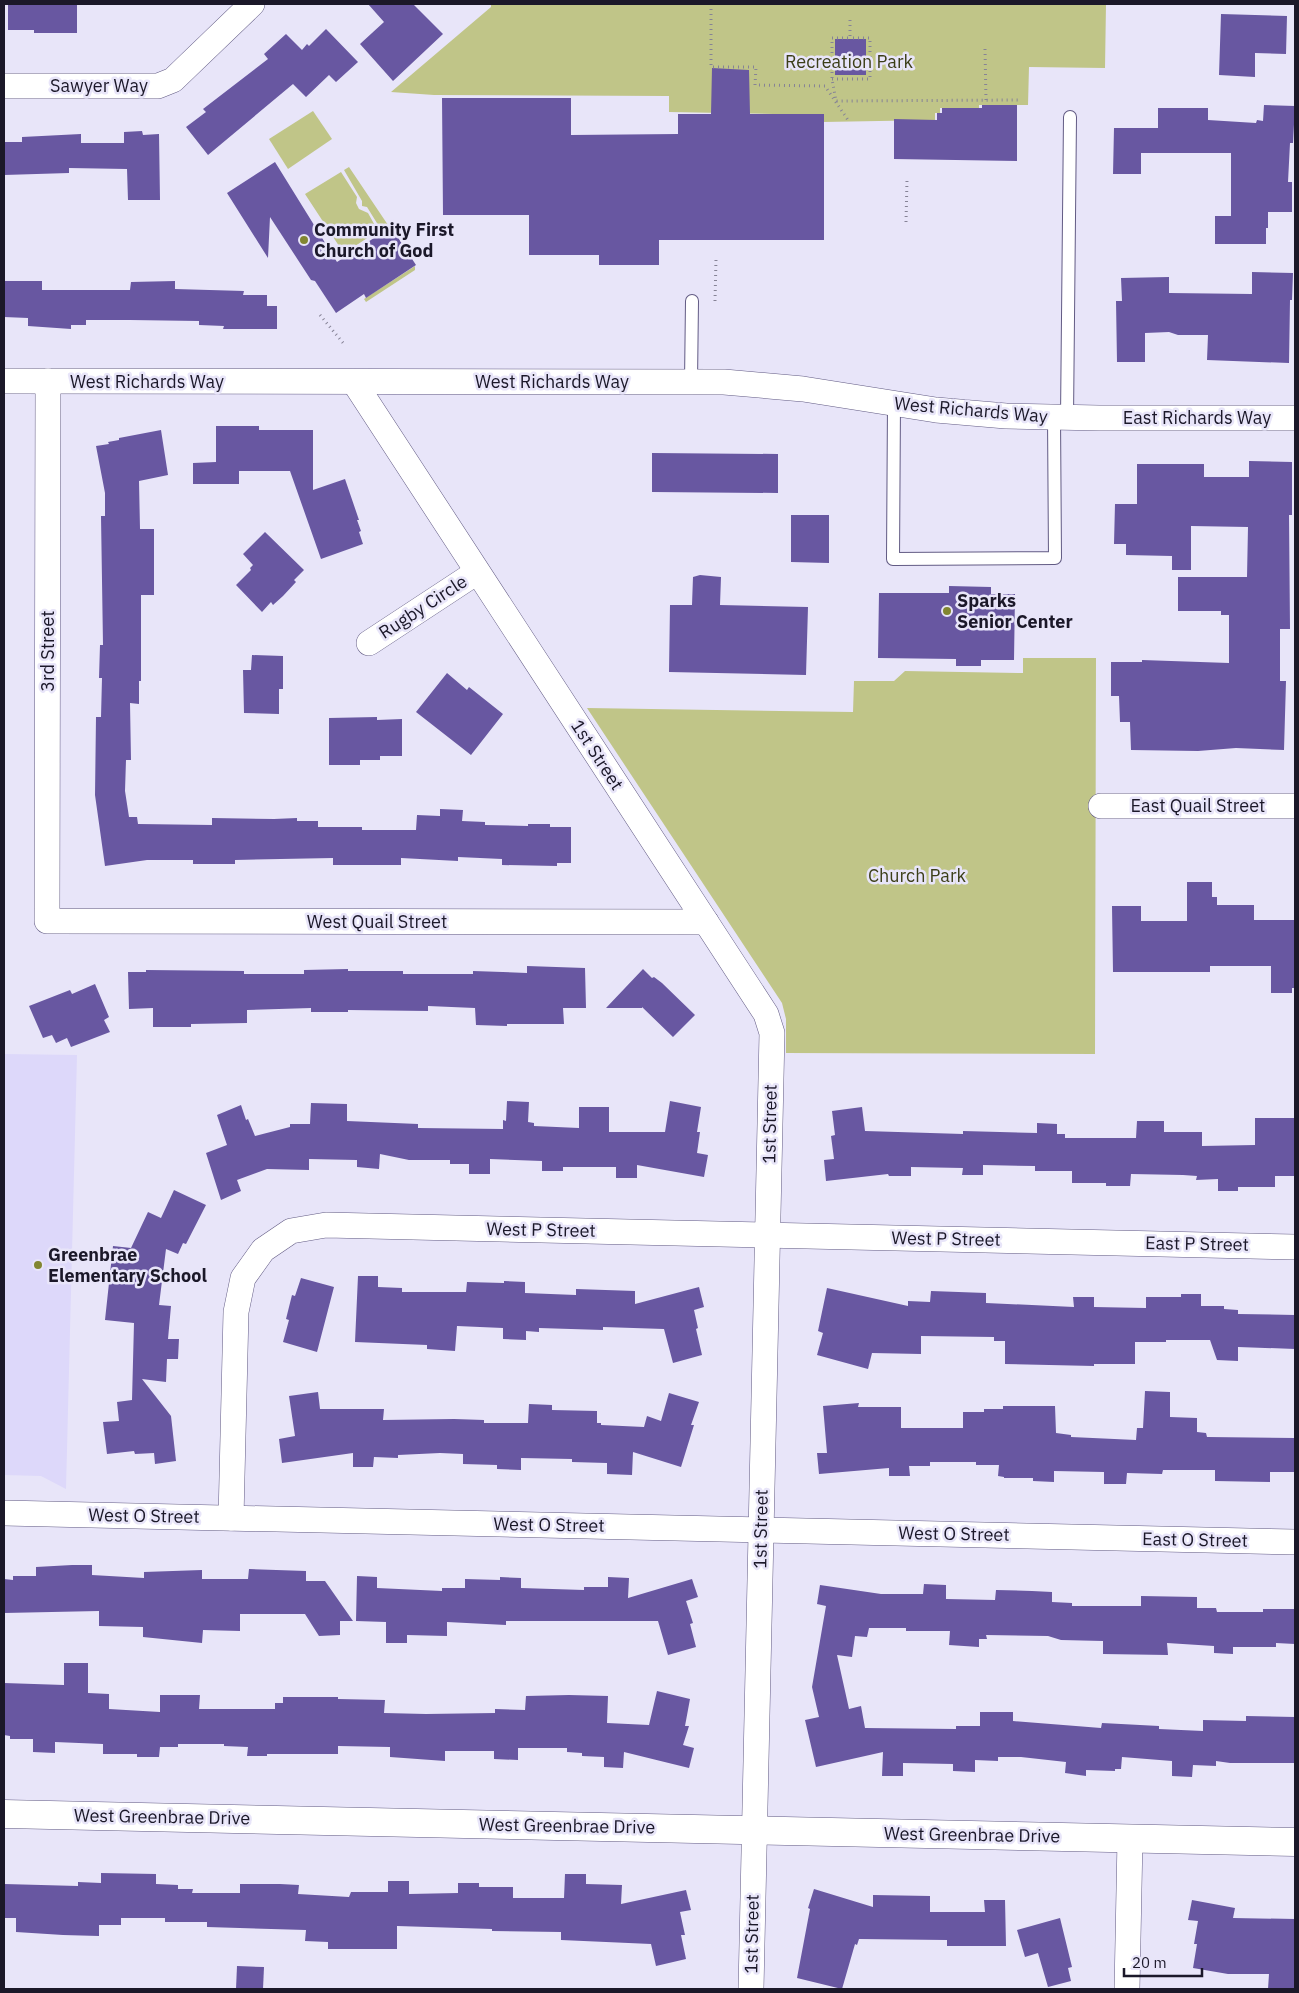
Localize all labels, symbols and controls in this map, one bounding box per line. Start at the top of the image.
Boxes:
park label: Recreation Park [785,50,914,73]
street label: Sawyer Way [50,74,148,97]
place label: Community First Church of God [314,218,454,262]
marker: Community First Church of God [298,234,310,246]
street label: West Richards Way [70,370,224,393]
street label: West Richards Way [475,370,629,393]
street label: West Richards Way [893,391,1049,428]
street label: East Richards Way [1123,406,1271,429]
street label: Rugby Circle [374,569,471,644]
place label: Sparks Senior Center [957,589,1073,633]
marker: Sparks Senior Center [941,605,953,617]
street label: 3rd Street [36,610,59,692]
street label: 1st Street [566,715,629,794]
street label: East Quail Street [1131,794,1265,817]
park label: Church Park [868,864,967,887]
street label: West Quail Street [307,910,447,933]
street label: 1st Street [757,1084,782,1164]
street label: West P Street [486,1217,596,1242]
street label: West P Street [891,1226,1001,1251]
street label: East P Street [1145,1231,1249,1256]
place label: Greenbrae Elementary School [48,1243,207,1287]
marker: Greenbrae Elementary School [32,1259,44,1271]
street label: 1st Street [748,1489,773,1569]
street label: West O Street [88,1503,200,1528]
street label: West O Street [493,1512,605,1537]
street label: West O Street [898,1521,1010,1546]
street label: East O Street [1142,1527,1248,1552]
street label: West Greenbrae Drive [74,1803,250,1830]
street label: West Greenbrae Drive [479,1812,655,1839]
street label: West Greenbrae Drive [884,1821,1060,1848]
street label: 1st Street [739,1894,764,1974]
scale bar [1124,1946,1202,1978]
text: 20 m [1132,1953,1167,1972]

